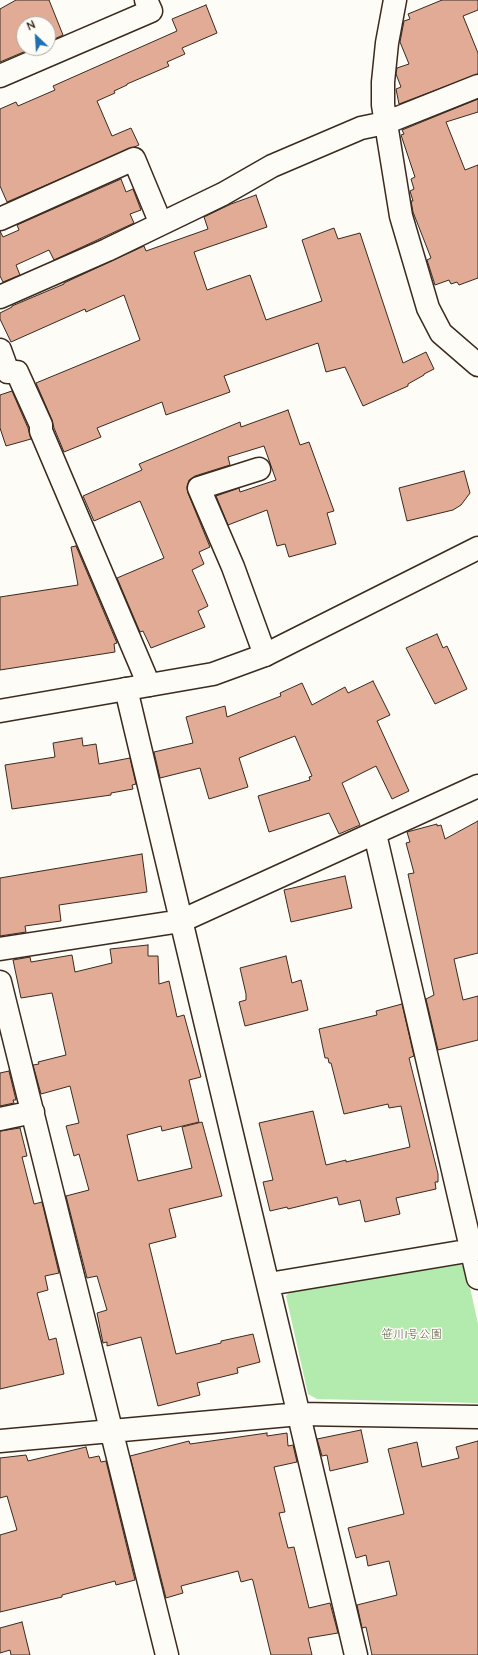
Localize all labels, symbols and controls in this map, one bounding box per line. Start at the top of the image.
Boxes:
north arrow [16,16,56,56]
text: N [25,17,37,34]
park label: 笹川1号公園 [381,1328,443,1342]

